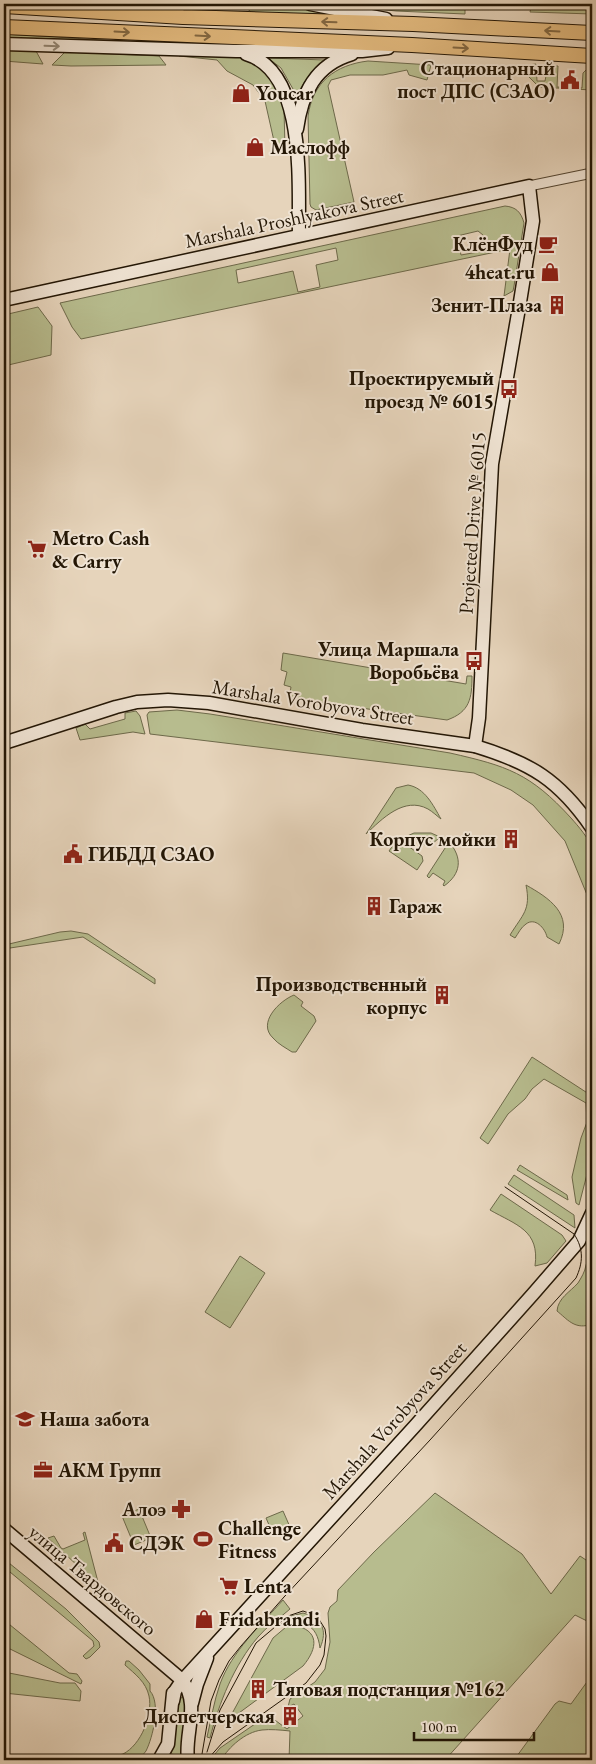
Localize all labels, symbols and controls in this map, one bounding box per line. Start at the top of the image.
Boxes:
one-way arrow [321,17,338,27]
one-way arrow [544,26,560,35]
one-way arrow [114,28,130,37]
one-way arrow [194,31,210,40]
one-way arrow [44,41,60,50]
one-way arrow [453,43,469,52]
place label: Стационарный пост ДПС (СЗАО) [397,55,555,104]
public building icon: Стационарный пост ДПС (СЗАО) [559,69,581,91]
place label: Youcar [256,80,314,106]
shop icon: Youcar [230,82,252,104]
place label: Маслофф [270,134,350,160]
shop icon: Маслофф [244,136,266,158]
street label: Marshala Proshlyakova Street [182,182,406,254]
place label: КлёнФуд [453,231,533,257]
cafe icon: КлёнФуд [537,233,559,255]
place label: 4heat.ru [464,259,535,285]
shop icon: 4heat.ru [539,261,561,283]
place label: Зенит-Плаза [431,292,542,318]
building icon: Зенит-Плаза [546,294,568,316]
place label: Проектируемый проезд № 6015 [349,365,494,414]
bus stop icon: Проектируемый проезд № 6015 [498,378,520,400]
street label: Projected Drive № 6015 [453,431,491,615]
place label: Metro Cash & Carry [52,525,150,574]
supermarket icon: Metro Cash & Carry [26,538,48,560]
place label: Улица Маршала Воробьёва [317,636,459,685]
bus stop icon: Улица Маршала Воробьёва [463,650,485,672]
street label: Marshala Vorobyova Street [210,673,416,731]
place label: Корпус мойки [370,826,496,852]
building icon: Корпус мойки [500,828,522,850]
place label: ГИБДД СЗАО [88,841,214,867]
public building icon: ГИБДД СЗАО [62,843,84,865]
place label: Гараж [389,893,442,919]
building icon: Гараж [363,895,385,917]
place label: Производственный корпус [256,971,427,1020]
building icon: Производственный корпус [431,984,453,1006]
street label: Marshala Vorobyova Street [316,1335,472,1504]
place label: Наша забота [40,1406,150,1432]
school or university icon: Наша забота [14,1408,36,1430]
place label: АКМ Групп [57,1457,161,1483]
office icon: АКМ Групп [32,1459,54,1481]
place label: Алоэ [121,1496,166,1522]
pharmacy icon: Алоэ [170,1498,192,1520]
place label: Challenge Fitness [218,1515,301,1564]
street label: улица Твардовского [23,1519,163,1641]
sports icon: Challenge Fitness [192,1528,214,1550]
place label: СДЭК [129,1530,185,1556]
public building icon: СДЭК [103,1532,125,1554]
place label: Lenta [244,1573,292,1599]
supermarket icon: Lenta [218,1575,240,1597]
place label: Fridabrandi [219,1606,320,1632]
shop icon: Fridabrandi [193,1608,215,1630]
place label: Тяговая подстанция №162 [273,1676,505,1702]
building icon: Тяговая подстанция №162 [247,1678,269,1700]
place label: Диспетчерская [143,1703,275,1729]
building icon: Диспетчерская [279,1705,301,1727]
scale bar [414,1709,534,1741]
text: 100 m [421,1717,458,1736]

